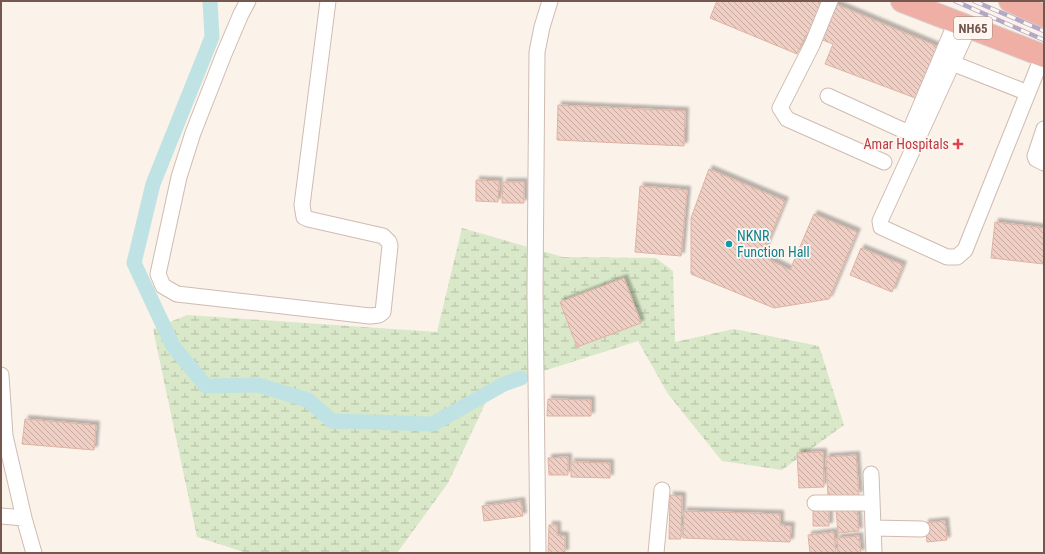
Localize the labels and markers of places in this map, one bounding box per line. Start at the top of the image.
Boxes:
place label: Amar Hospitals [864,136,949,152]
marker: Amar Hospitals [952,138,964,150]
place label: NKNR Function Hall [737,228,810,260]
marker: NKNR Function Hall [724,239,734,249]

